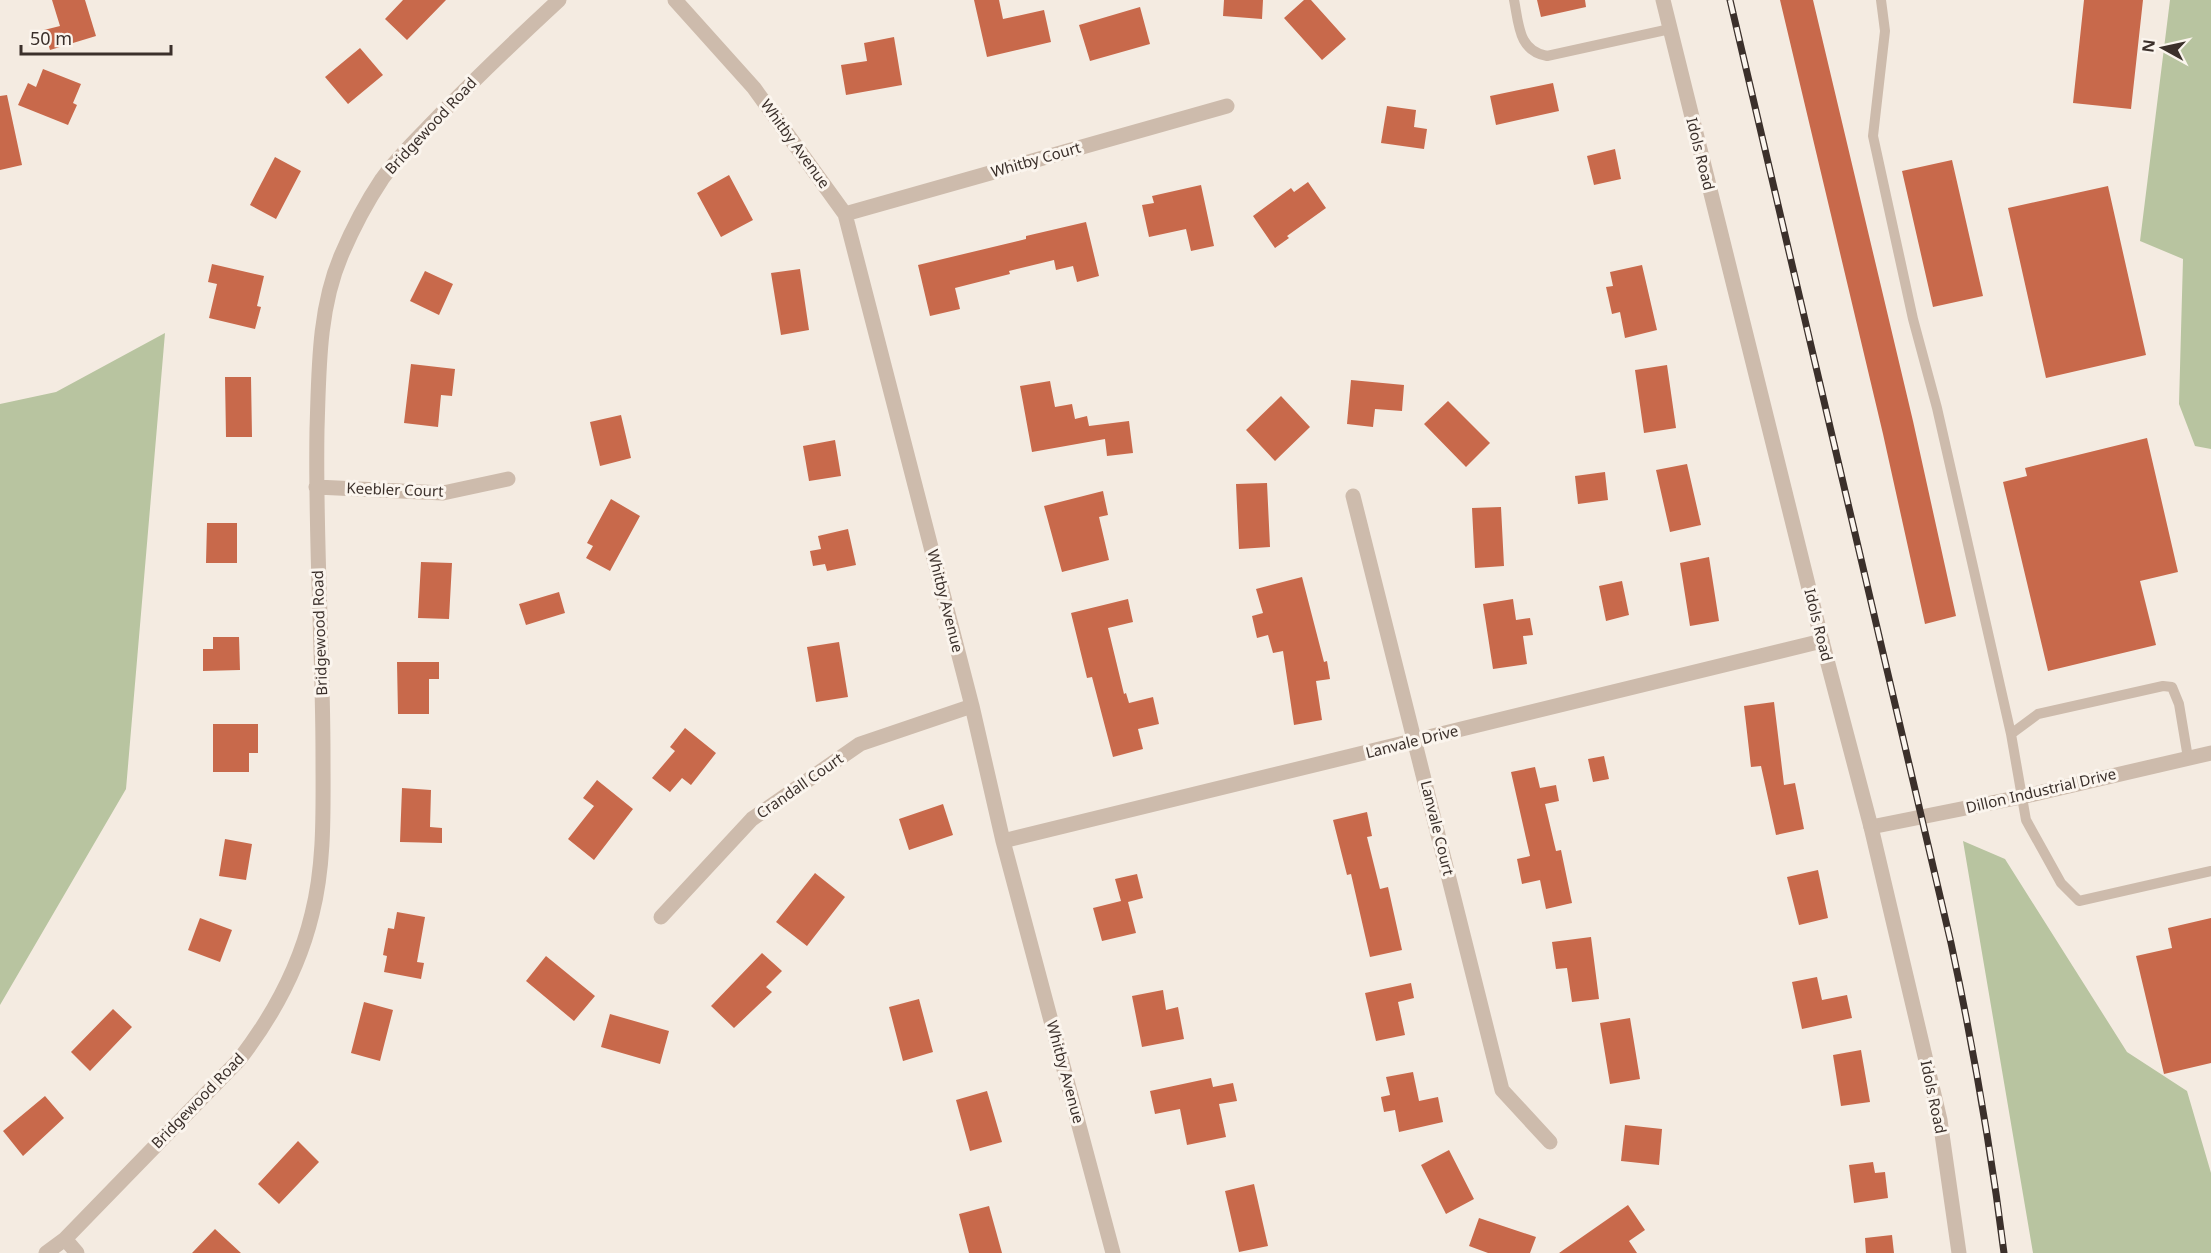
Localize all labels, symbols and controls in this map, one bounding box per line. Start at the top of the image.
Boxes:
scale bar [21,18,171,56]
north arrow [2133,18,2193,78]
text: 50 m [30,26,72,50]
text: N [2136,38,2160,54]
street label: Bridgewood Road [380,73,480,178]
street label: Whitby Avenue [757,95,835,192]
street label: Idols Road [1682,115,1720,192]
street label: Whitby Court [989,137,1083,181]
street label: Keebler Court [346,477,445,501]
street label: Whitby Avenue [923,547,968,654]
street label: Bridgewood Road [307,570,331,696]
street label: Idols Road [1800,586,1838,663]
street label: Lanvale Drive [1363,720,1460,762]
street label: Crandall Court [752,747,847,823]
street label: Dillon Industrial Drive [1964,763,2118,817]
street label: Lanvale Court [1417,778,1460,878]
street label: Whitby Avenue [1043,1018,1089,1125]
street label: Bridgewood Road [146,1048,248,1152]
street label: Idols Road [1916,1058,1951,1135]

